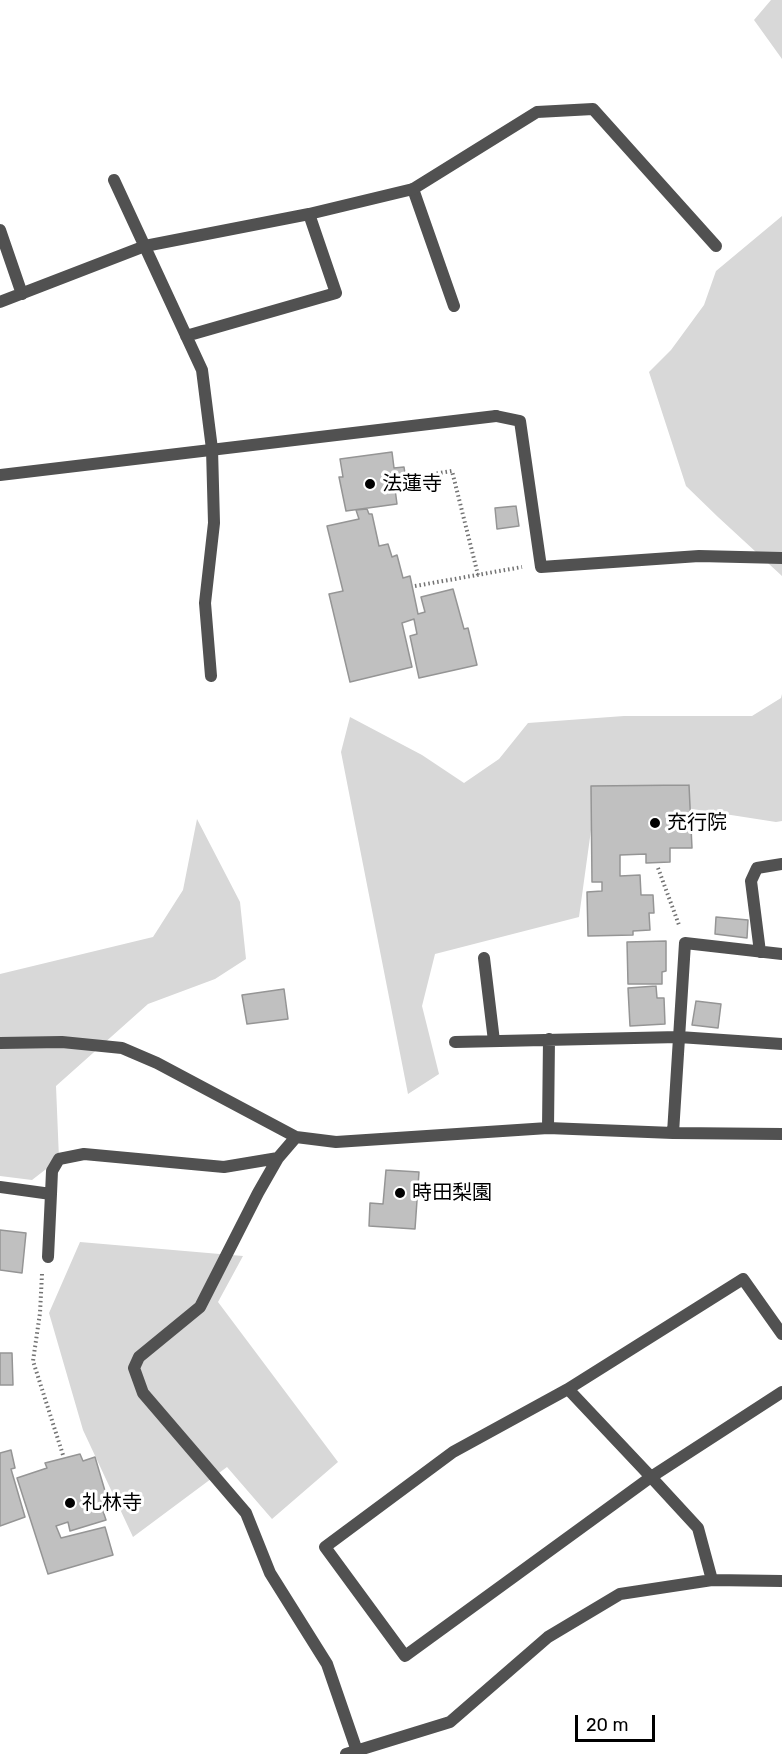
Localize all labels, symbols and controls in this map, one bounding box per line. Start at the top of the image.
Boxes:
place label: 法蓮寺 [382,472,442,496]
marker: 法蓮寺 [363,477,377,491]
place label: 充行院 [667,811,727,835]
marker: 充行院 [648,816,662,830]
place label: 時田梨園 [412,1181,492,1205]
marker: 時田梨園 [393,1186,407,1200]
place label: 礼林寺 [82,1491,142,1515]
marker: 礼林寺 [63,1496,77,1510]
scale bar [578,1703,658,1741]
text: 20 m [586,1714,628,1736]

